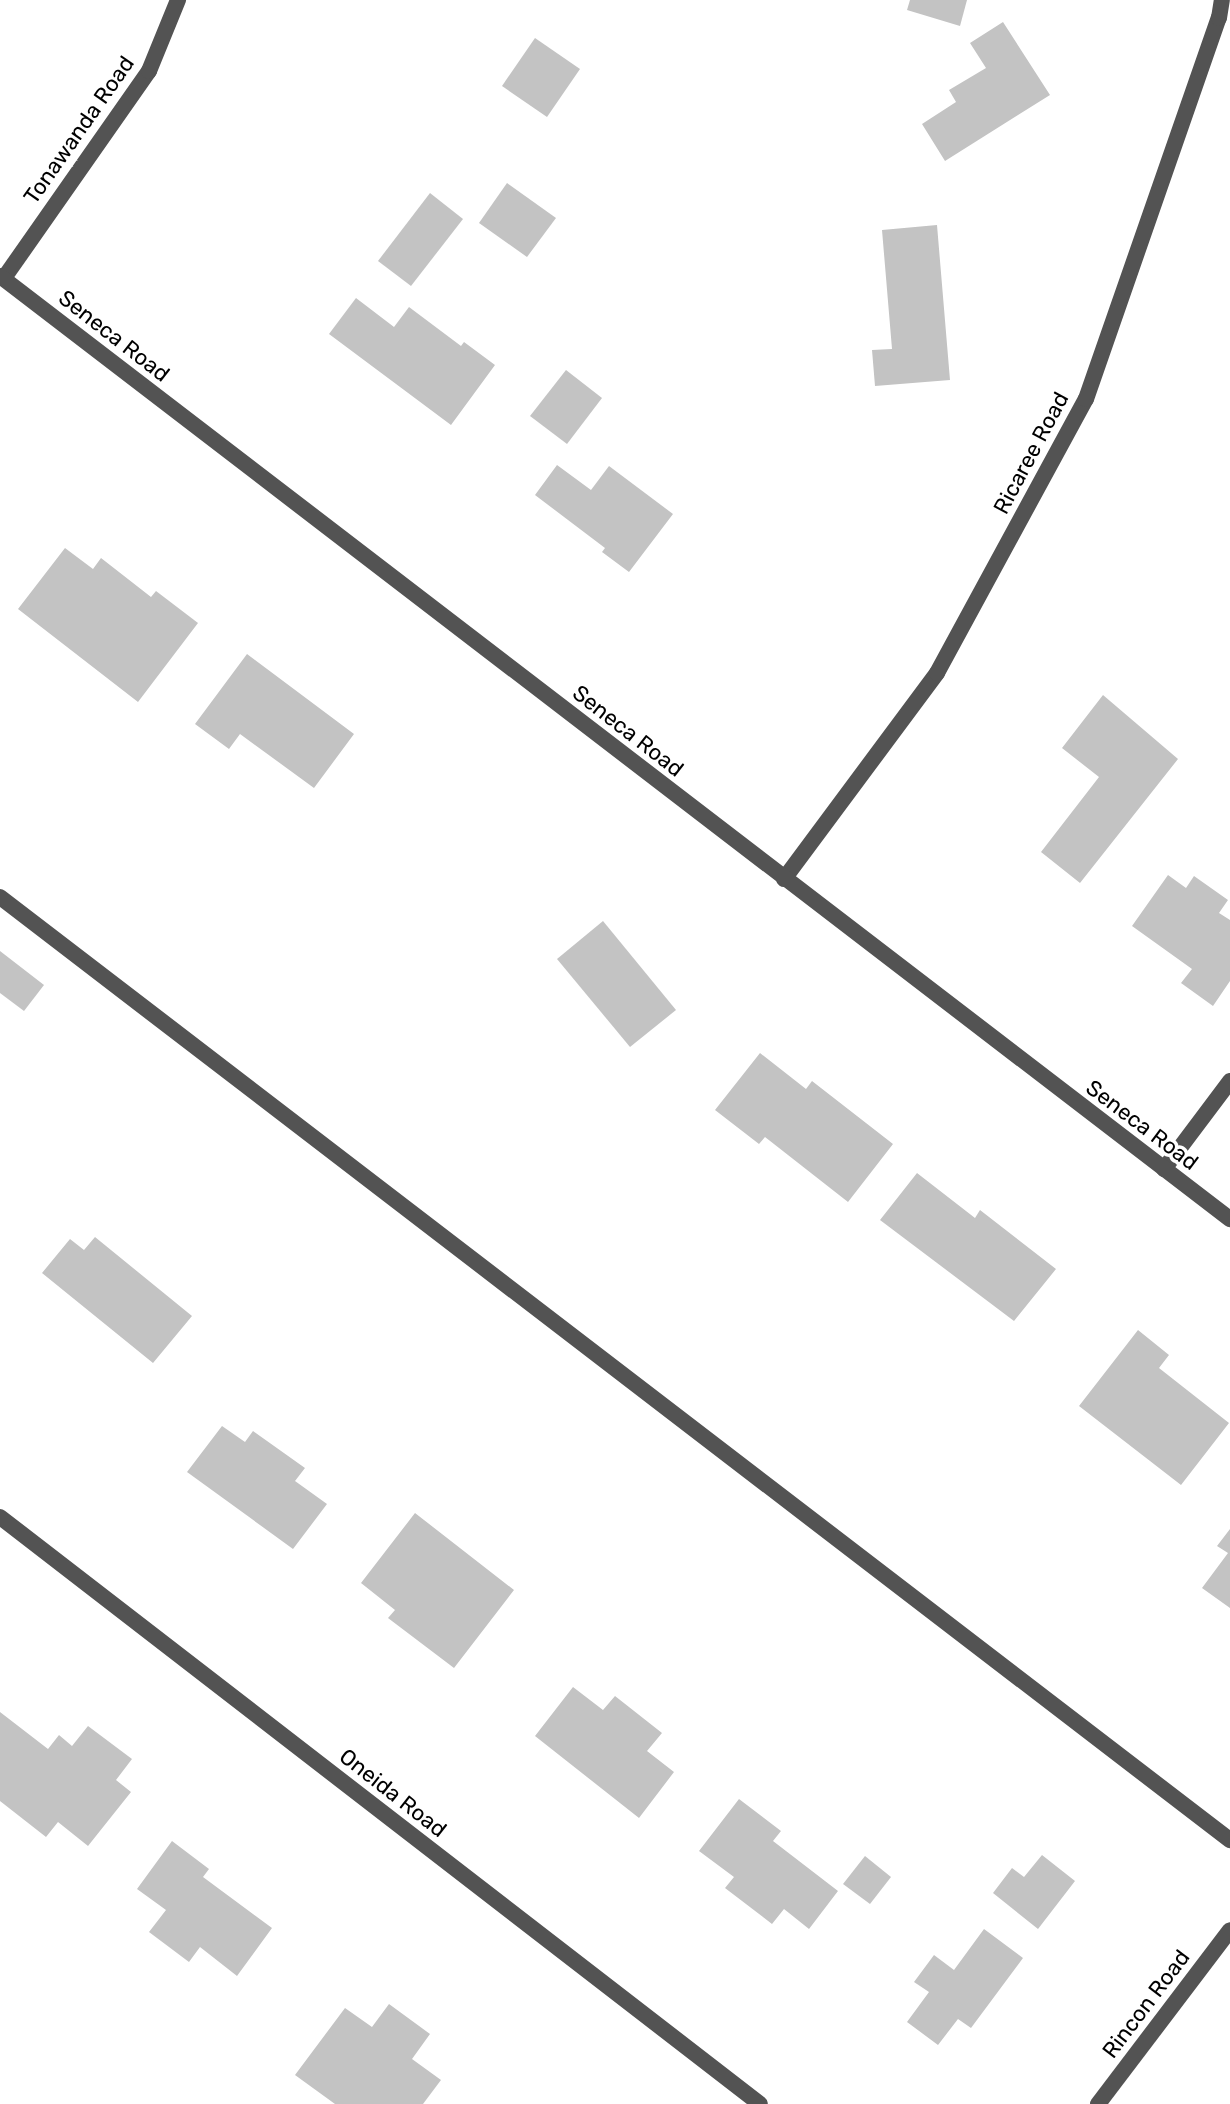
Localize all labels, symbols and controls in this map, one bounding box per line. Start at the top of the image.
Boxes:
street label: Tonawanda Road [18,51,140,209]
street label: Seneca Road [53,285,175,387]
street label: Ricaree Road [988,387,1074,519]
street label: Seneca Road [567,680,689,782]
street label: Seneca Road [1081,1074,1203,1176]
street label: Oneida Road [334,1743,452,1843]
street label: Rincon Road [1097,1945,1195,2063]

